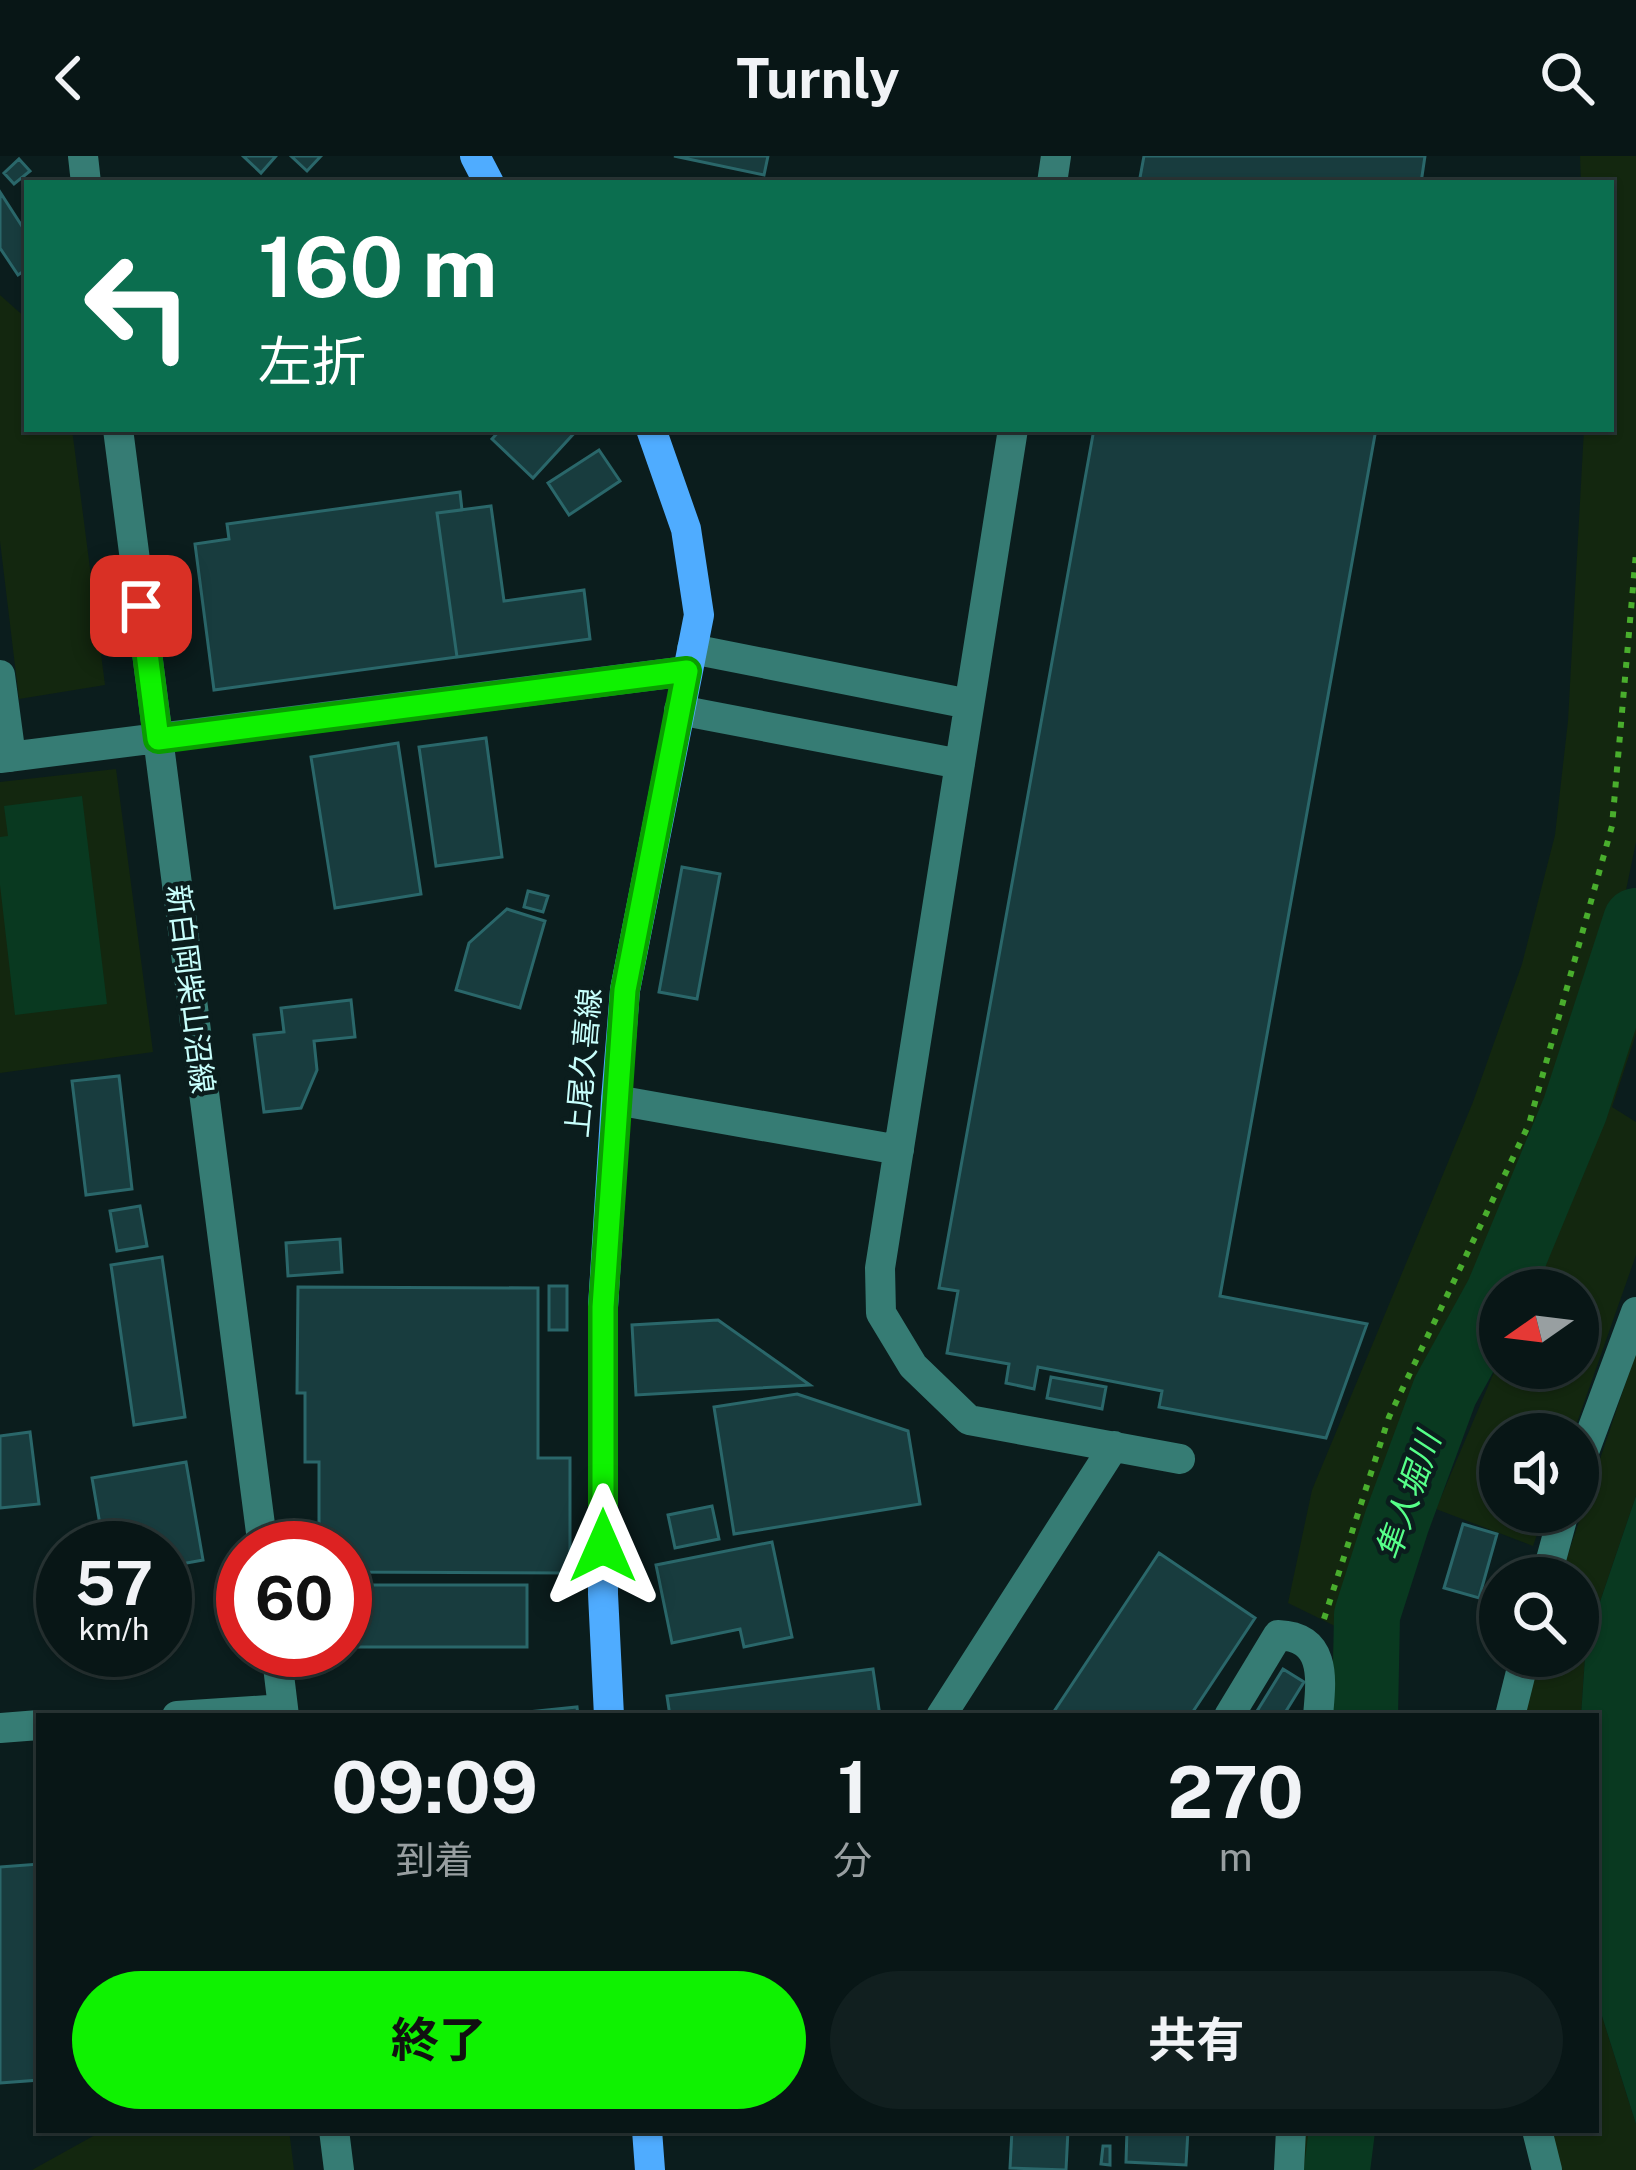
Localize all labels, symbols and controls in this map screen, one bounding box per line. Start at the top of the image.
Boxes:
icon: back [36,45,102,111]
icon: search [1534,45,1600,111]
text: Turnly [736,47,900,110]
text: 160 m [258,217,497,316]
icon: left [60,228,216,384]
text: 左折 [258,330,366,393]
pin [90,555,192,657]
icon: arrive [108,573,174,639]
street label: 新白岡柴山沼線 [160,882,222,1095]
street label: 上尾久喜線 [559,987,607,1139]
north arrow [1479,1269,1599,1389]
map controls [1479,1269,1599,1677]
button: sound [1479,1413,1599,1533]
water label: 隼人堀川 [1369,1425,1448,1565]
position arrow [540,1483,666,1609]
speed limit sign: 60 [216,1521,372,1677]
text: 57 [75,1548,153,1619]
button: search [1479,1557,1599,1677]
text: km/h [79,1611,149,1647]
text: 09:09 [331,1745,538,1829]
text: 1 [837,1745,868,1829]
text: 270 [1167,1750,1304,1834]
text: m [1219,1834,1252,1880]
text: 到着 [396,1837,474,1883]
text: 分 [833,1837,872,1883]
button: 終了 [72,1971,806,2109]
button: 共有 [830,1971,1563,2109]

